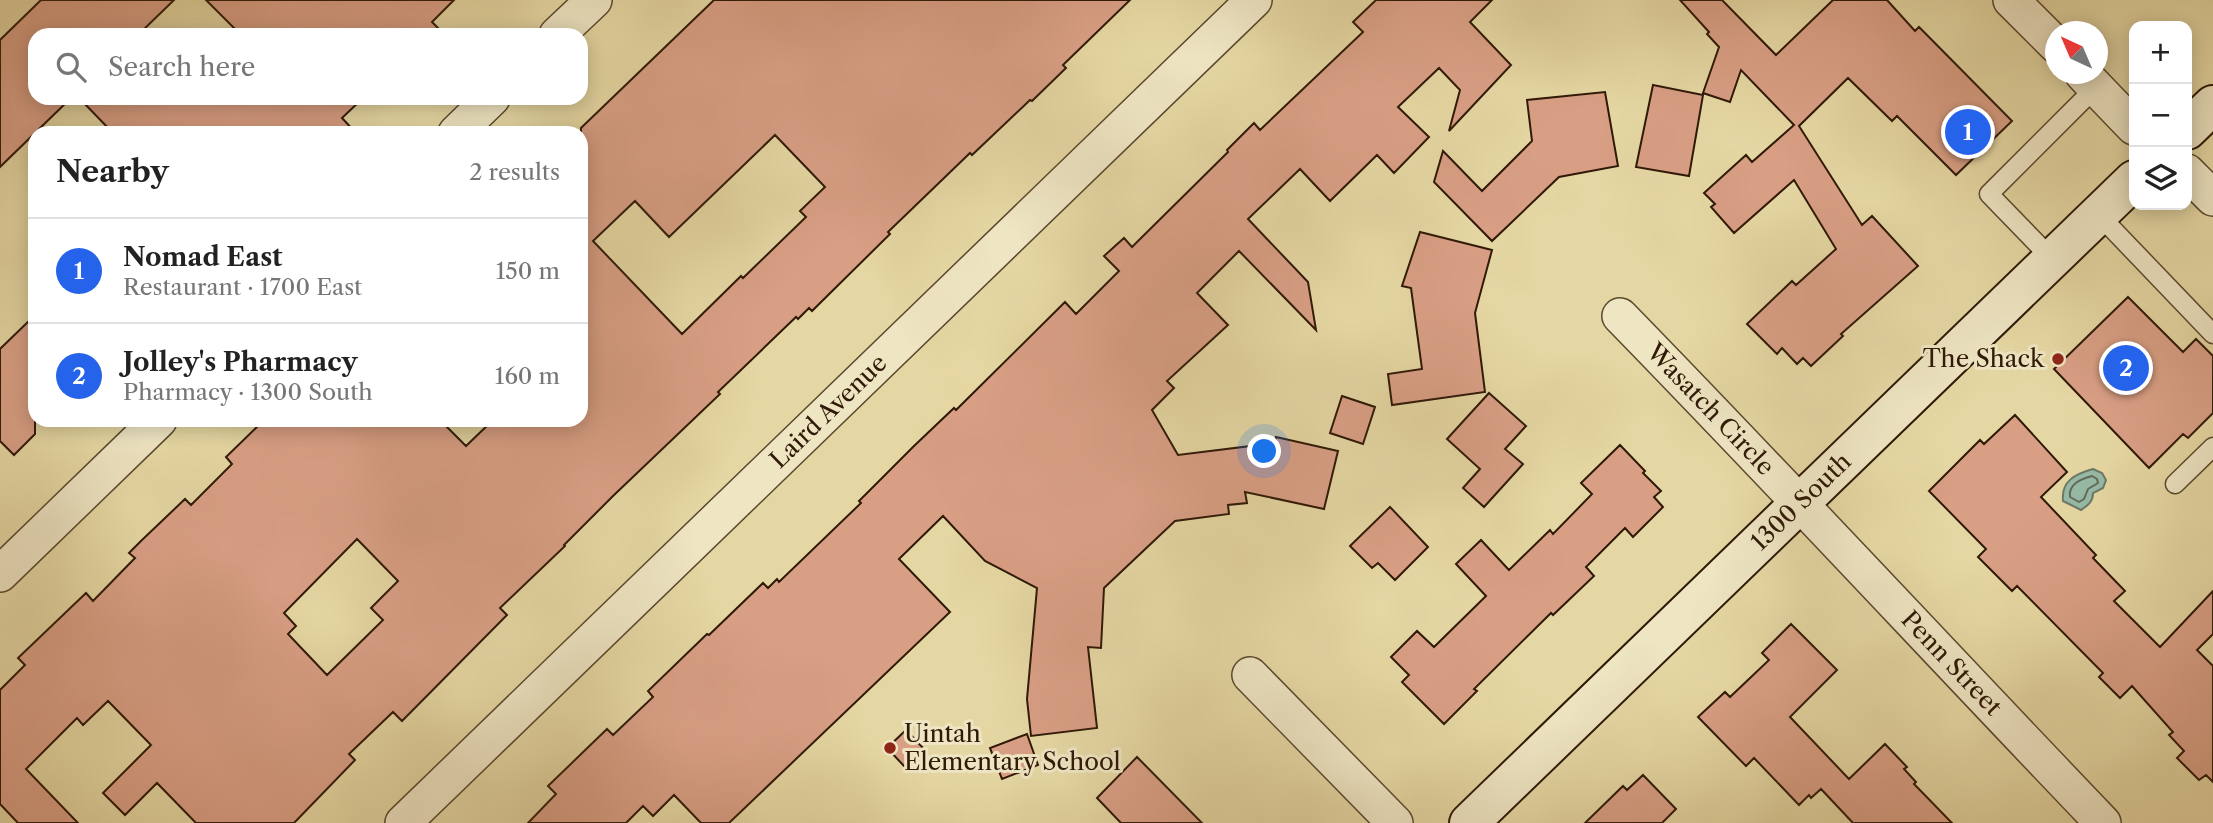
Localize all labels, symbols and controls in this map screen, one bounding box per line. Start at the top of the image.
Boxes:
north arrow [2045,21,2108,84]
map controls [2129,21,2192,210]
button: + [2129,21,2192,84]
search box [28,28,588,105]
icon: search [52,48,90,86]
text: Search here [108,51,255,83]
button: − [2129,84,2192,147]
pin: 1 [1945,106,1991,158]
button: layers [2129,147,2192,210]
text: Nearby [56,153,169,190]
text: 2 results [469,158,560,186]
text: Nomad East [123,241,283,273]
text: 1 [74,257,84,285]
text: 150 m [496,257,560,285]
text: Restaurant · 1700 East [123,273,362,301]
street label: Wasatch Circle [1640,337,1780,481]
pin: 2 [2103,342,2149,394]
place label: The Shack [1923,344,2045,373]
text: Jolley's Pharmacy [123,346,358,378]
street label: Laird Avenue [764,348,893,474]
marker: The Shack [2050,351,2066,367]
text: 2 [72,362,86,390]
text: 160 m [495,362,560,390]
text: Pharmacy · 1300 South [123,378,373,406]
your location [1247,434,1281,468]
street label: 1300 South [1745,447,1857,556]
street label: Penn Street [1895,605,2008,722]
place label: Uintah Elementary School [904,719,1121,776]
marker: Uintah Elementary School [882,740,898,756]

